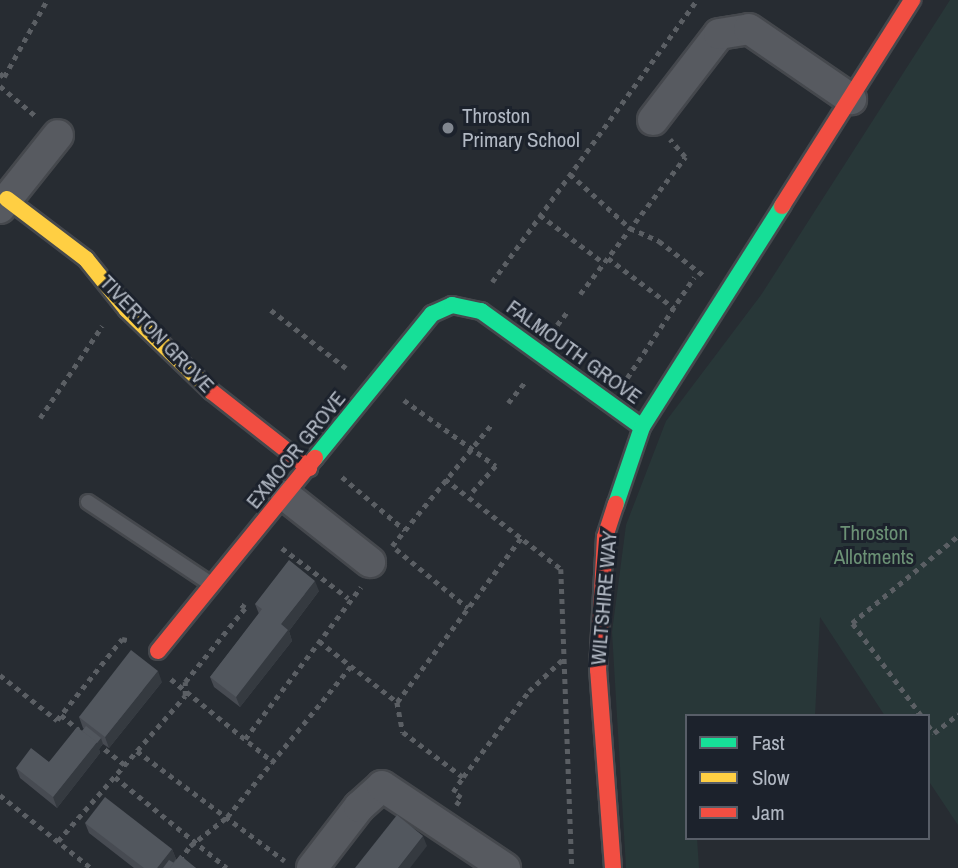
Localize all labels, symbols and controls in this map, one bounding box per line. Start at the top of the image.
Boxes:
place label: Throston Primary School [462,103,580,153]
marker: Throston Primary School [440,120,456,136]
street label: TIVERTON GROVE [95,270,219,398]
street label: FALMOUTH GROVE [502,295,646,409]
street label: EXMOOR GROVE [241,386,351,514]
park label: Throston Allotments [834,520,914,570]
street label: WILTSHIRE WAY [586,530,622,666]
legend [685,714,930,840]
text: Fast [752,728,785,757]
text: Slow [752,763,789,792]
text: Jam [752,798,785,827]

